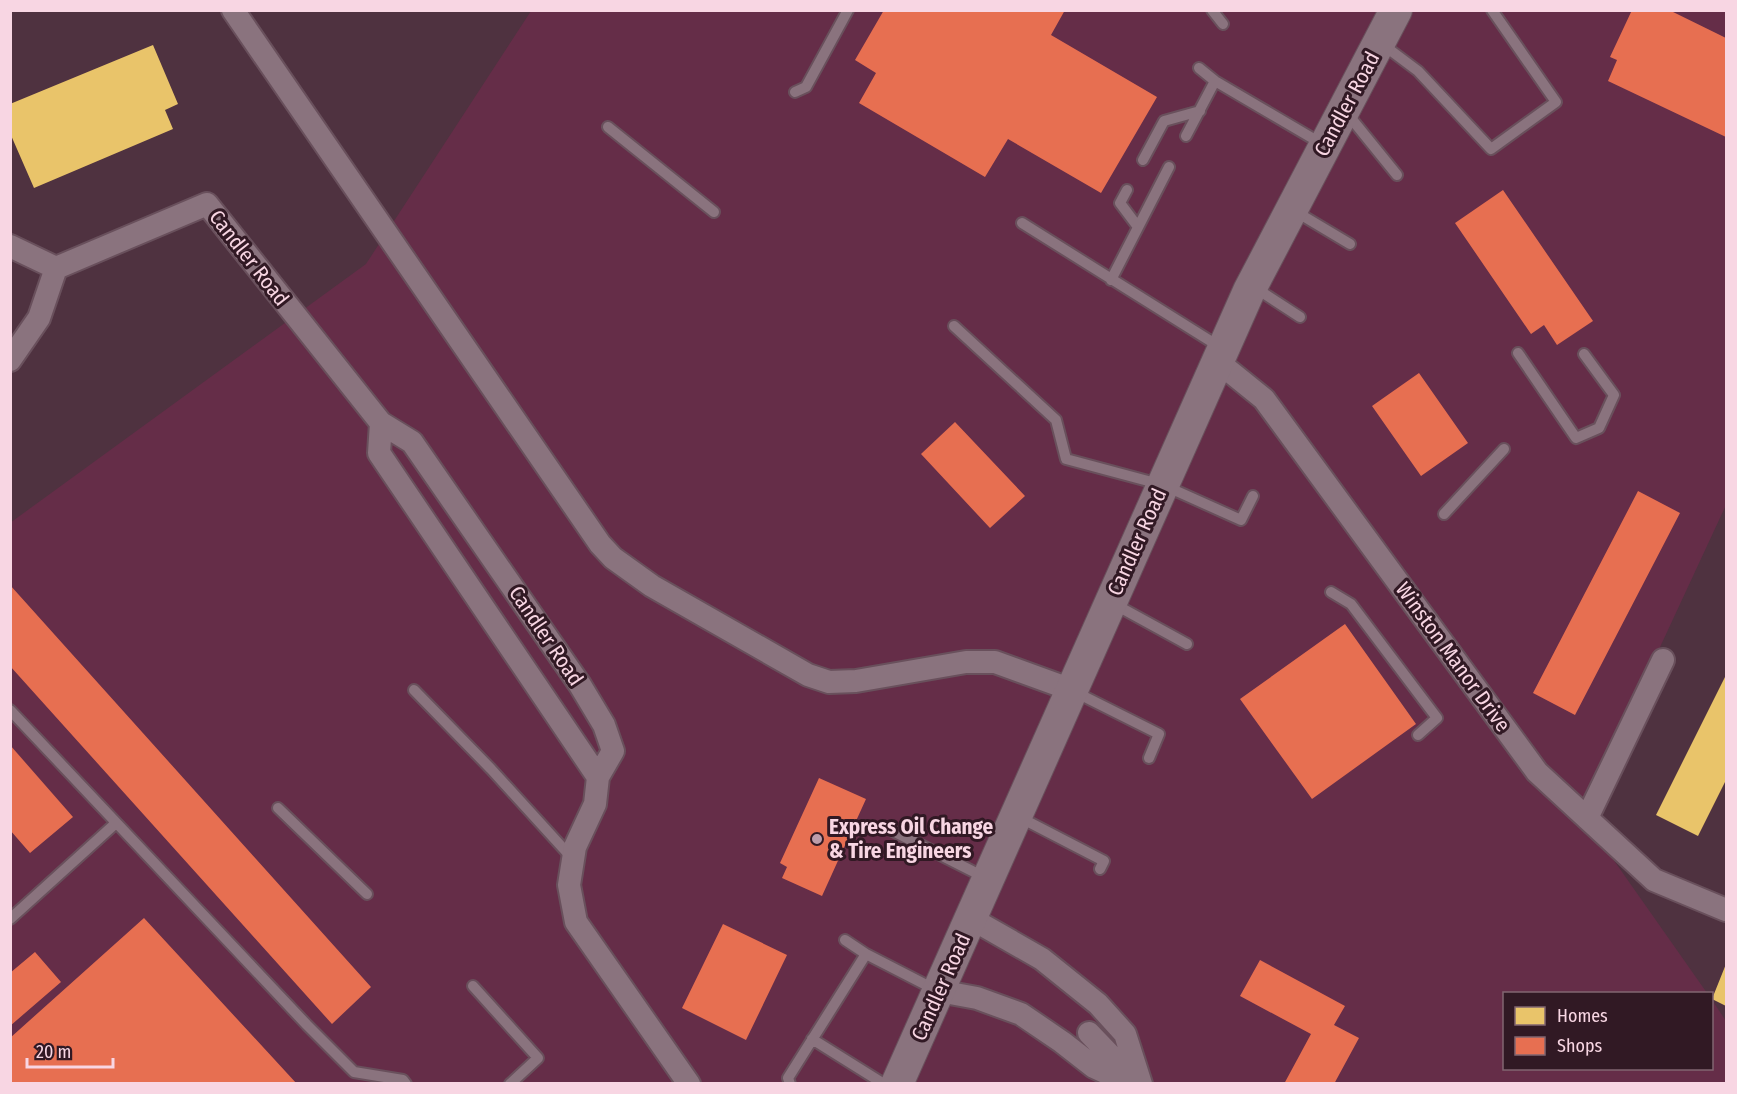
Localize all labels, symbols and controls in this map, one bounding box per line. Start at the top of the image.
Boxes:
street label: Candler Road [1309,47,1385,161]
street label: Candler Road [203,205,295,311]
street label: Candler Road [1102,484,1172,600]
street label: Winston Manor Drive [1390,577,1516,737]
street label: Candler Road [503,581,589,691]
place label: Express Oil Change & Tire Engineers [829,814,994,864]
marker: Express Oil Change & Tire Engineers [810,832,824,846]
street label: Candler Road [906,929,976,1045]
legend [1503,992,1713,1070]
text: Homes [1557,1005,1608,1027]
scale bar [27,1031,112,1069]
text: Shops [1557,1035,1602,1057]
text: 20 m [36,1041,71,1063]

